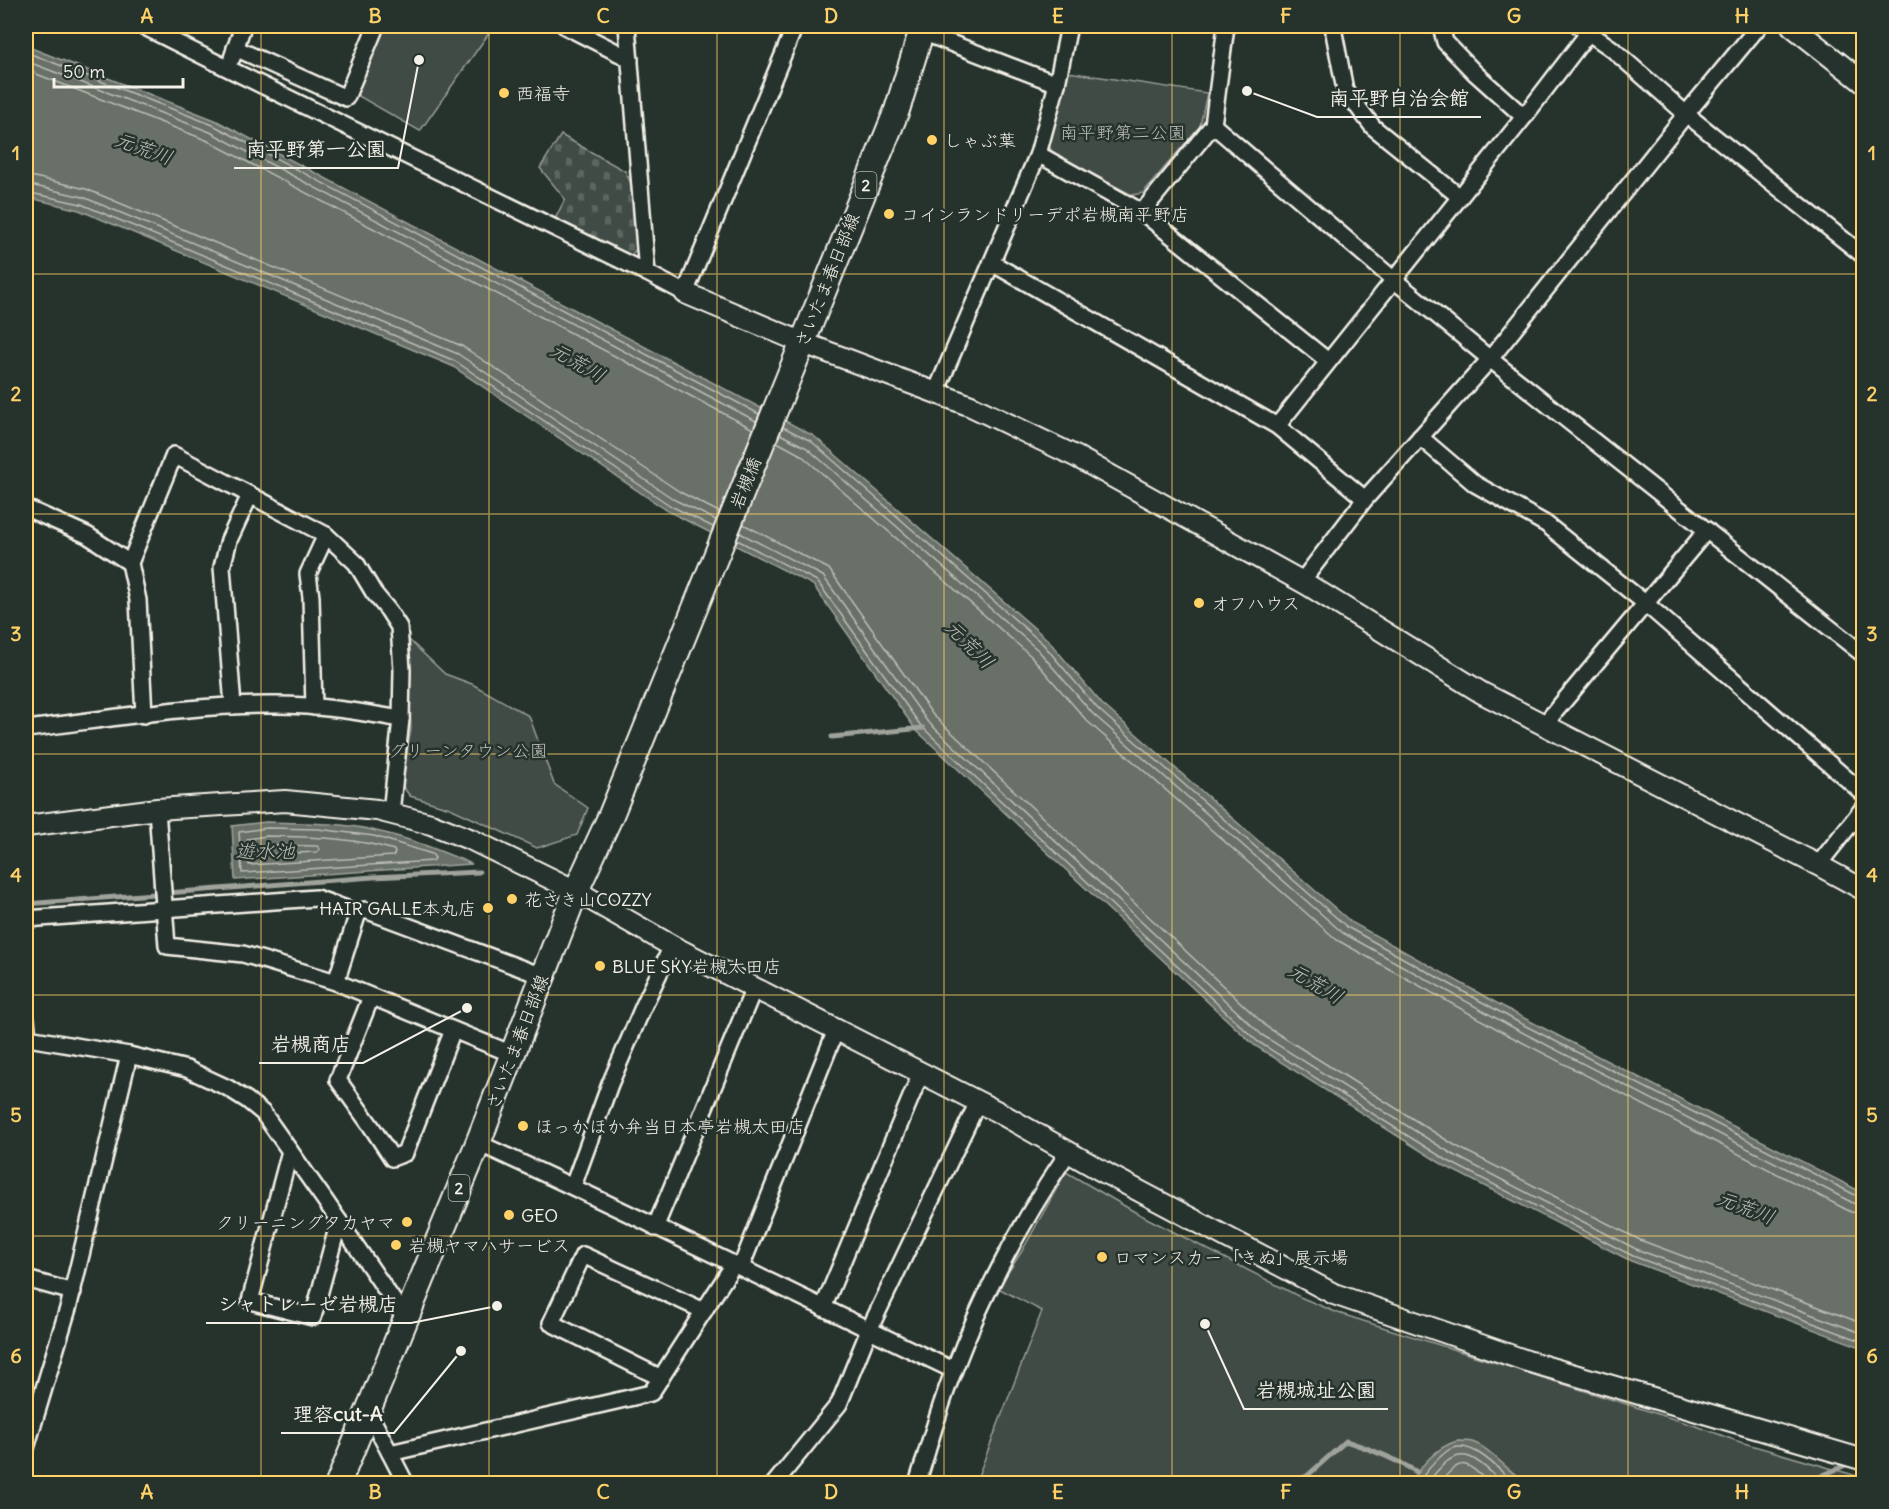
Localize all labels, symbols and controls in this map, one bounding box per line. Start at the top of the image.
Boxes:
text: A [141,3,154,28]
text: B [368,3,382,28]
text: C [596,3,610,28]
text: D [824,3,838,28]
text: E [1052,3,1064,28]
text: F [1280,3,1292,28]
text: G [1507,3,1521,28]
text: H [1735,3,1749,28]
scale bar [54,51,183,89]
text: 50 m [63,60,105,83]
callout: 南平野自治会館 [1317,79,1481,117]
place label: 西福寺 [516,82,570,105]
text: 南平野自治会館 [1329,85,1469,110]
marker: 西福寺 [497,86,511,100]
park label: 南平野第二公園 [1060,121,1186,144]
water label: 元荒川 [112,126,176,170]
place label: しゃぶ葉 [944,129,1016,152]
callout: 南平野第一公園 [234,130,398,168]
marker: しゃぶ葉 [925,133,939,147]
text: 南平野第一公園 [246,136,386,161]
text: 1 [12,140,20,165]
text: 1 [1868,140,1876,165]
road number: 2 [856,172,876,198]
place label: コインランドリーデポ岩槻南平野店 [901,203,1189,226]
marker: コインランドリーデポ岩槻南平野店 [882,207,896,221]
street label: さいたま春日部線 [790,209,864,351]
water label: 元荒川 [546,336,610,388]
text: 2 [11,381,22,406]
text: 2 [1867,381,1878,406]
street label: 岩槻橋 [724,454,766,512]
place label: オフハウス [1211,592,1300,615]
marker: オフハウス [1192,596,1206,610]
water label: 元荒川 [940,614,1000,674]
text: 3 [10,621,22,646]
text: 3 [1866,621,1878,646]
park label: グリーンタウン公園 [388,739,548,762]
water label: 遊水池 [235,838,296,863]
text: 4 [10,862,22,887]
text: 4 [1866,862,1878,887]
place label: 花さき山COZZY [524,888,652,911]
marker: 花さき山COZZY [505,892,519,906]
place label: HAIR GALLE本丸店 [319,897,476,920]
marker: HAIR GALLE本丸店 [481,901,495,915]
place label: BLUE SKY岩槻太田店 [612,955,781,978]
water label: 元荒川 [1284,957,1348,1009]
marker: BLUE SKY岩槻太田店 [593,959,607,973]
street label: さいたま春日部線 [481,971,553,1113]
callout: 岩槻商店 [259,1025,363,1063]
text: 岩槻商店 [271,1031,351,1056]
text: 5 [10,1102,22,1127]
text: 5 [1866,1102,1878,1127]
place label: ほっかほか弁当日本亭岩槻太田店 [535,1115,805,1138]
marker: ほっかほか弁当日本亭岩槻太田店 [516,1119,530,1133]
road number: 2 [448,1175,470,1201]
water label: 元荒川 [1714,1185,1778,1229]
place label: GEO [521,1204,558,1227]
marker: GEO [502,1208,516,1222]
place label: クリーニングタカヤマ [216,1211,395,1234]
marker: クリーニングタカヤマ [400,1215,414,1229]
place label: 岩槻ヤマハサービス [408,1234,570,1257]
marker: 岩槻ヤマハサービス [389,1238,403,1252]
place label: ロマンスカー「きぬ」展示場 [1114,1246,1348,1269]
marker: ロマンスカー「きぬ」展示場 [1095,1250,1109,1264]
callout: シャトレーゼ岩槻店 [206,1285,411,1323]
text: シャトレーゼ岩槻店 [218,1291,398,1316]
text: 6 [10,1343,22,1368]
text: 6 [1866,1343,1878,1368]
callout: 岩槻城址公園 [1244,1371,1388,1409]
text: 岩槻城址公園 [1256,1377,1376,1402]
callout: 理容cut-A [281,1395,394,1433]
text: 理容cut-A [293,1401,383,1426]
text: A [141,1479,154,1504]
text: B [368,1479,382,1504]
text: C [596,1479,610,1504]
text: D [824,1479,838,1504]
text: E [1052,1479,1064,1504]
text: F [1280,1479,1292,1504]
text: G [1507,1479,1521,1504]
text: H [1735,1479,1749,1504]

